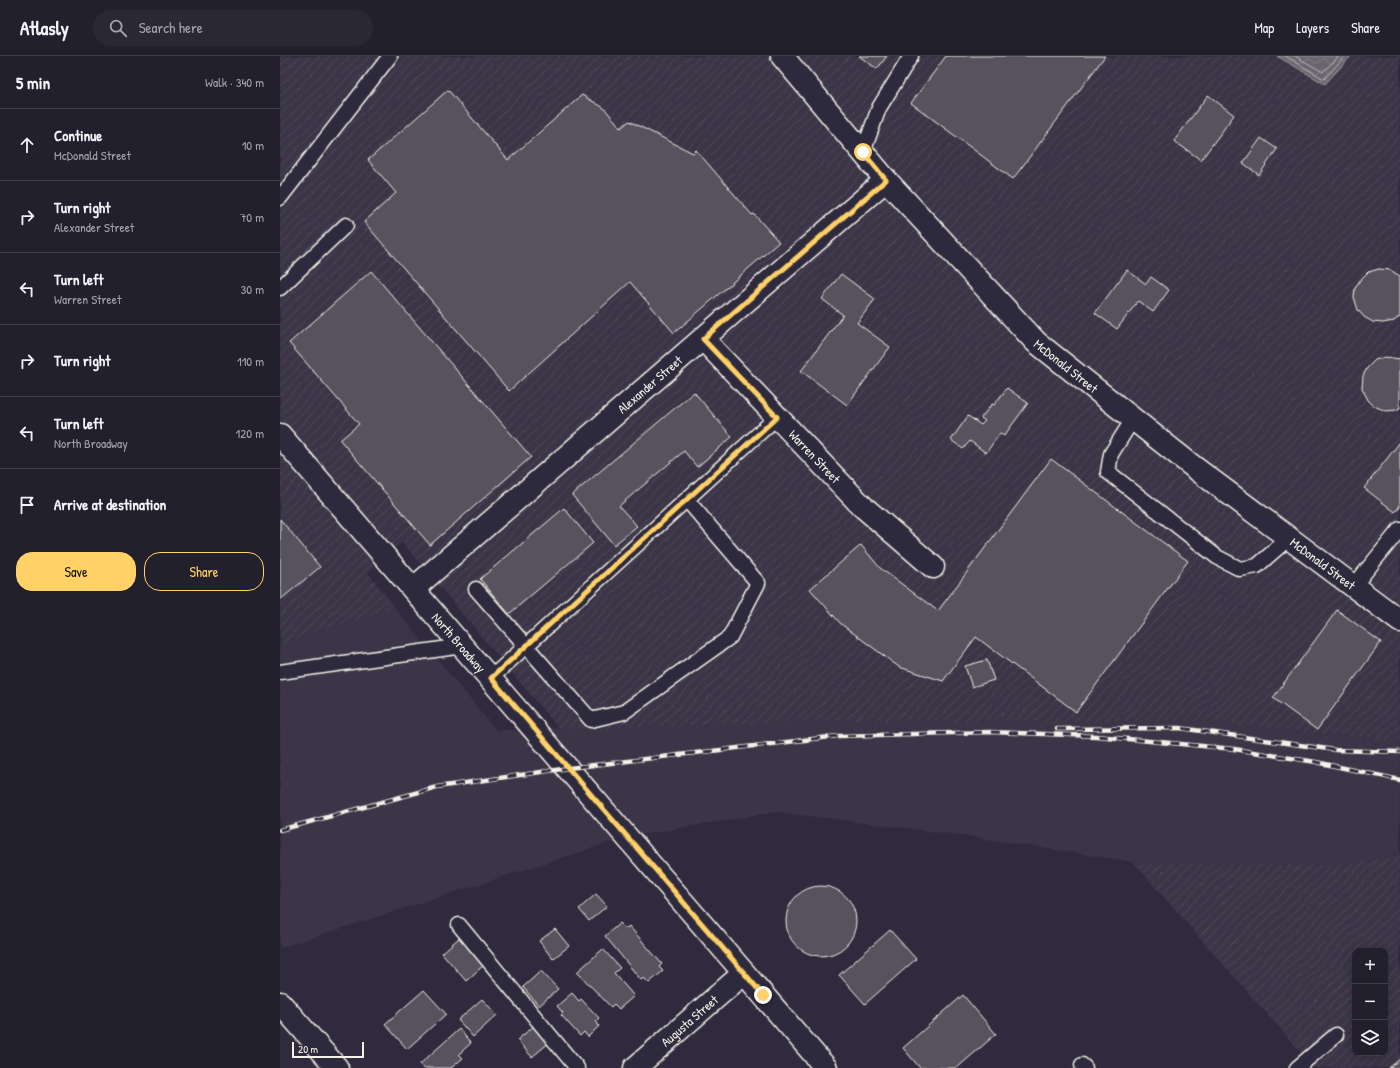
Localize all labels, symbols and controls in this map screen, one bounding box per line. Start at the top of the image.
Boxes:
search box [93,10,373,46]
text: Atlasly [20,15,69,41]
icon: search [107,17,129,39]
text: Search here [139,17,203,38]
text: Map [1254,18,1274,37]
text: Layers [1296,18,1329,37]
text: Share [1351,18,1380,37]
text: 5 min [16,71,50,94]
text: Walk · 340 m [205,73,264,91]
text: Continue [54,125,102,146]
icon: ahead [16,134,38,156]
text: 10 m [242,136,264,154]
route start [854,143,872,161]
text: McDonald Street [54,146,131,164]
text: Turn right [54,197,110,218]
icon: right [16,206,38,228]
text: 70 m [240,208,264,226]
text: Alexander Street [54,218,134,236]
text: Turn left [54,269,104,290]
icon: left [16,278,38,300]
text: 30 m [241,280,264,298]
text: Warren Street [54,290,121,308]
street label: McDonald Street [1030,335,1102,397]
icon: right [16,350,38,372]
text: Turn right [54,350,110,371]
street label: Alexander Street [613,351,686,417]
text: 110 m [237,352,264,370]
text: Turn left [54,413,104,434]
icon: left [16,422,38,444]
text: 120 m [236,424,264,442]
street label: Warren Street [785,426,845,487]
text: North Broadway [54,434,128,452]
icon: arrive [16,494,38,516]
text: Arrive at destination [54,494,166,515]
street label: McDonald Street [1287,533,1360,594]
button: Save [16,552,136,591]
button: Share [144,552,264,591]
street label: North Broadway [428,609,490,677]
map controls [1352,948,1388,1056]
button: + [1352,948,1388,984]
button: − [1352,984,1388,1020]
route end [754,986,772,1004]
street label: Augusta Street [657,990,722,1051]
button: layers [1352,1020,1388,1056]
scale bar [292,1040,364,1059]
text: 20 m [298,1042,318,1056]

